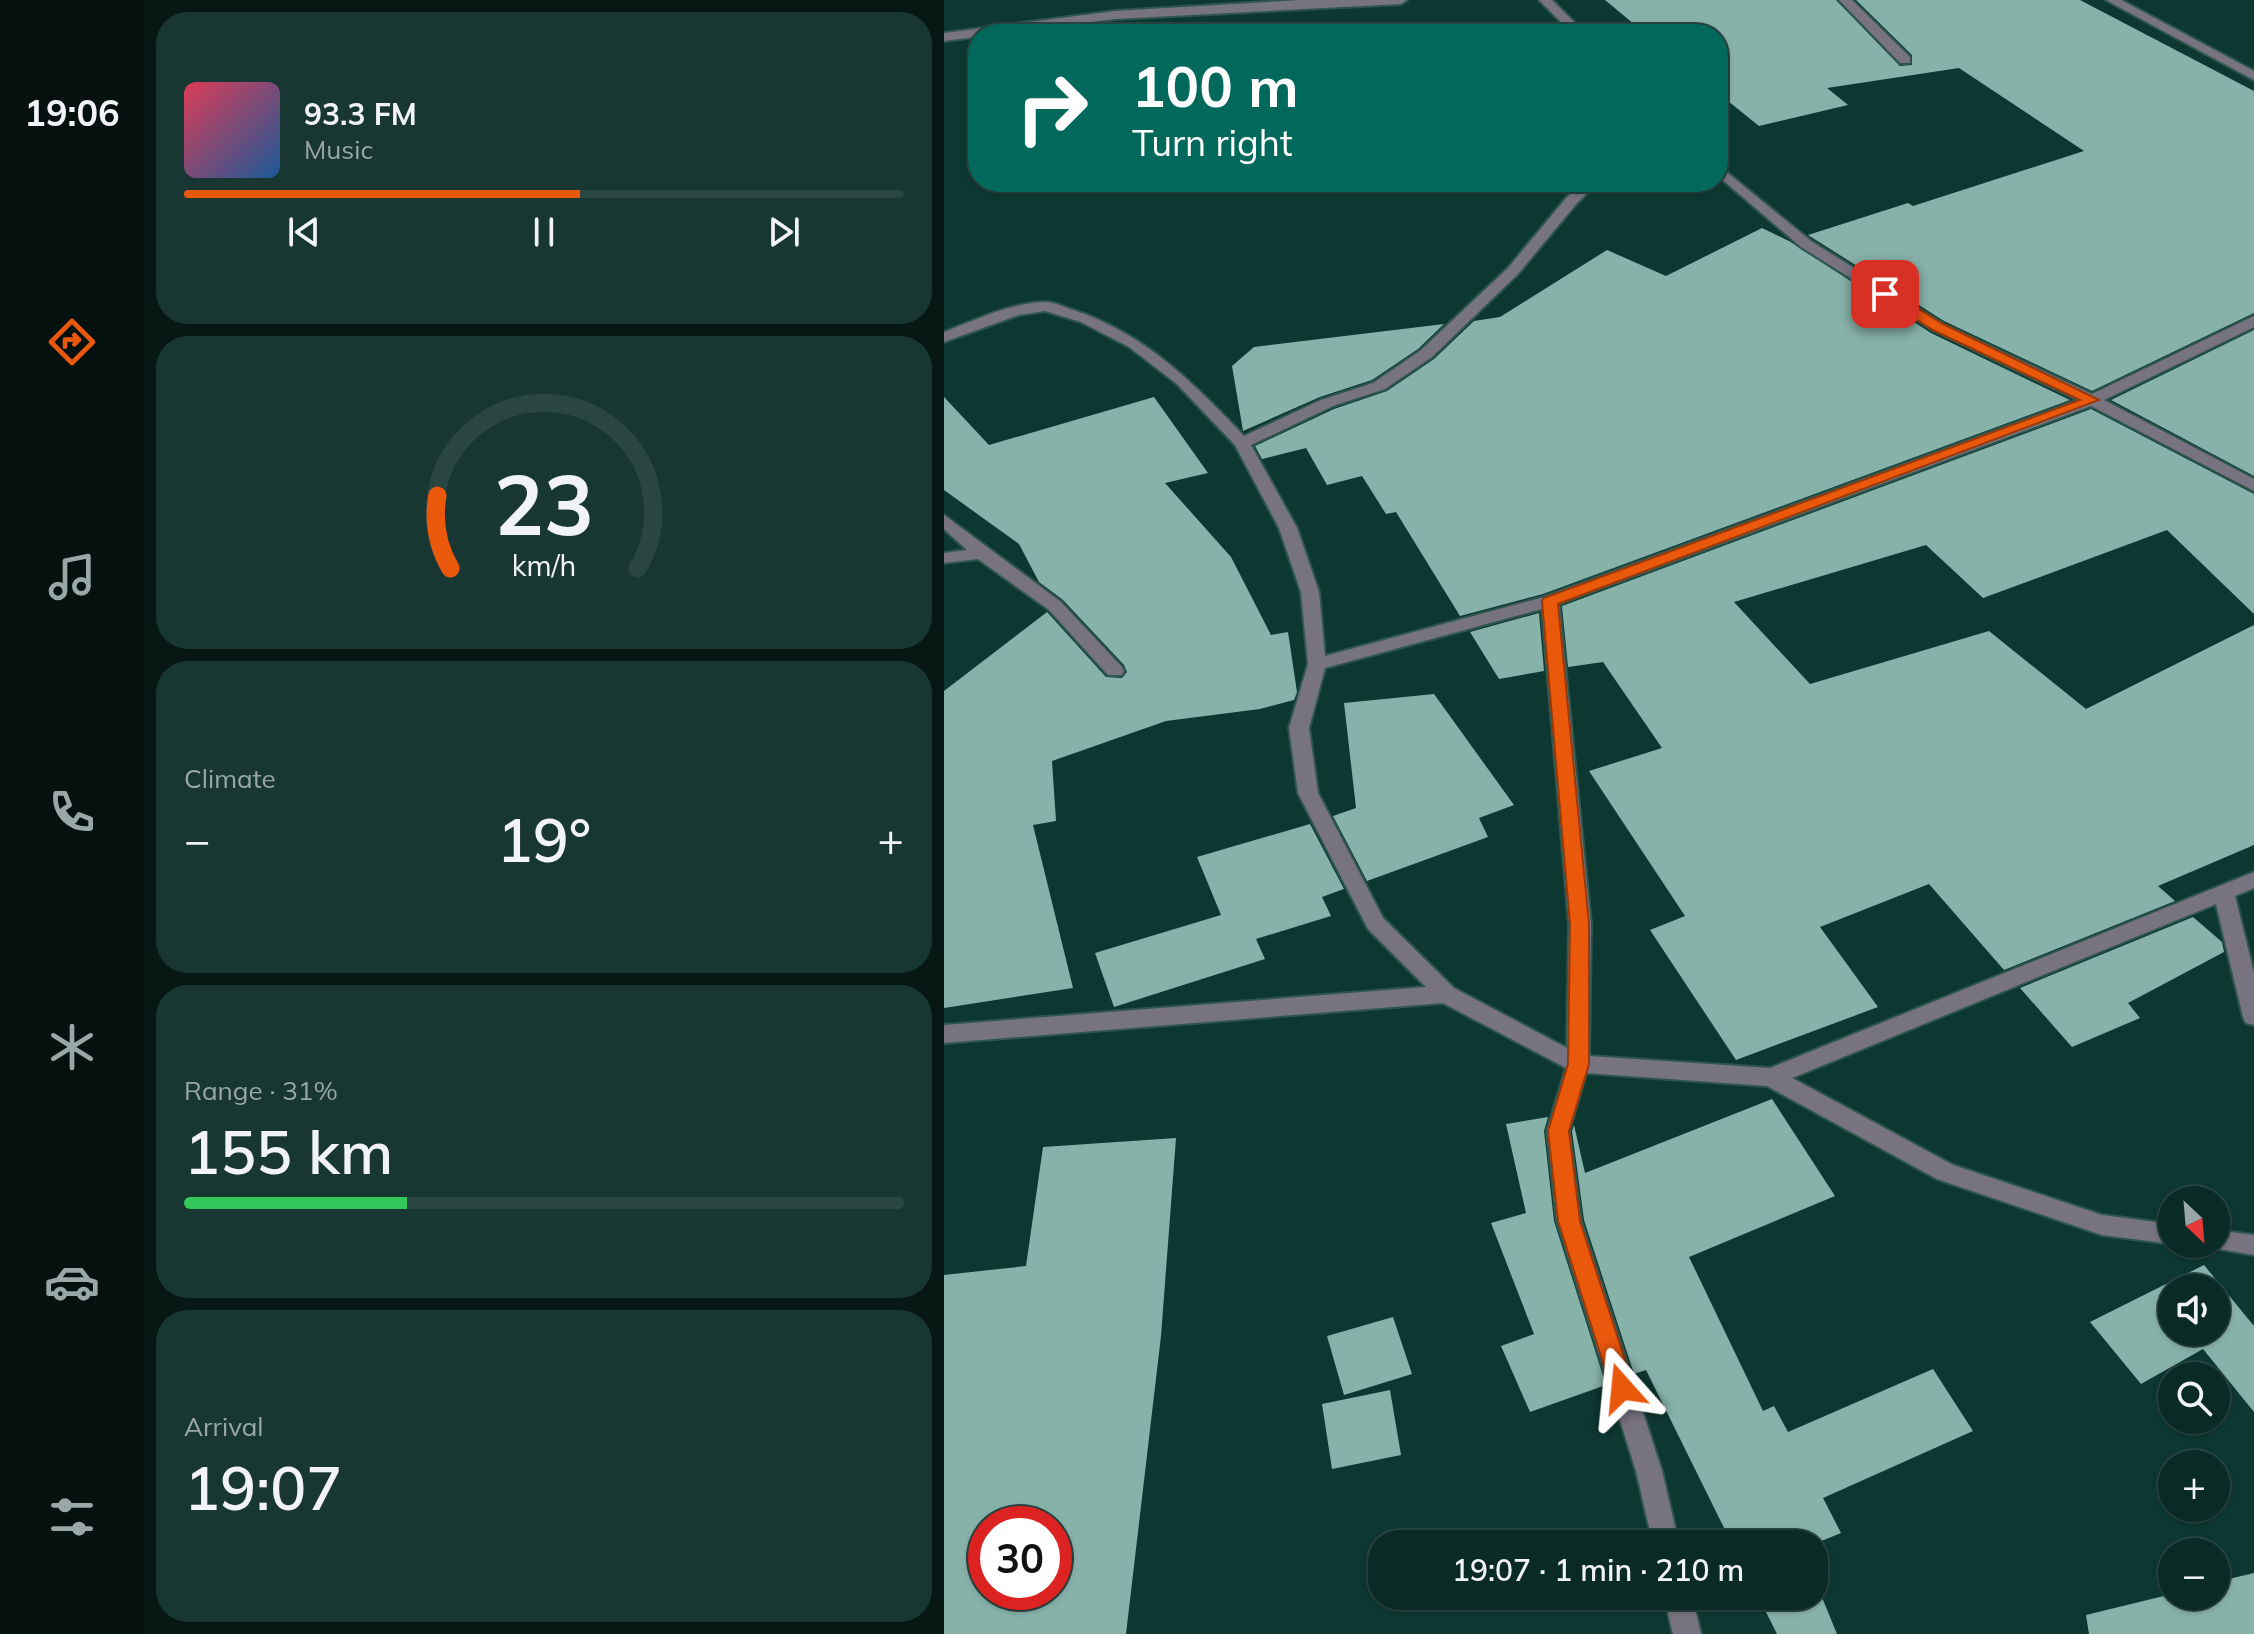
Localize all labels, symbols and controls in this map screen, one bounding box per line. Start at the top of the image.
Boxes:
text: 100 m [1132,51,1299,121]
icon: right [1000,56,1104,160]
text: 19:06 [24,90,120,135]
text: 93.3 FM [304,95,417,133]
text: Turn right [1132,120,1293,165]
text: Music [304,133,373,166]
icon: previous [282,210,326,254]
icon: pause [522,210,566,254]
icon: next [762,210,806,254]
pin [1851,260,1919,328]
icon: arrive [1863,272,1907,316]
icon: directions [44,314,100,370]
text: 23 [494,450,594,555]
text: km/h [512,547,576,583]
icon: music [44,549,100,605]
text: Climate [184,762,276,795]
icon: phone [44,784,100,840]
text: 19° [497,802,591,877]
text: − [184,812,210,867]
text: + [878,812,904,867]
icon: climate [44,1019,100,1075]
text: Range · 31% [184,1074,338,1107]
text: 155 km [184,1114,393,1189]
north arrow [2158,1186,2230,1258]
map controls [2158,1186,2230,1610]
icon: car [44,1254,100,1310]
button: sound [2158,1274,2230,1346]
position arrow [1580,1346,1664,1430]
button: search [2158,1362,2230,1434]
text: Arrival [184,1410,264,1443]
text: 19:07 [184,1450,342,1525]
button: + [2158,1450,2230,1522]
icon: filters [44,1489,100,1545]
speed limit sign: 30 [968,1506,1072,1610]
button: − [2158,1538,2230,1610]
text: 19:07 · 1 min · 210 m [1452,1551,1744,1589]

